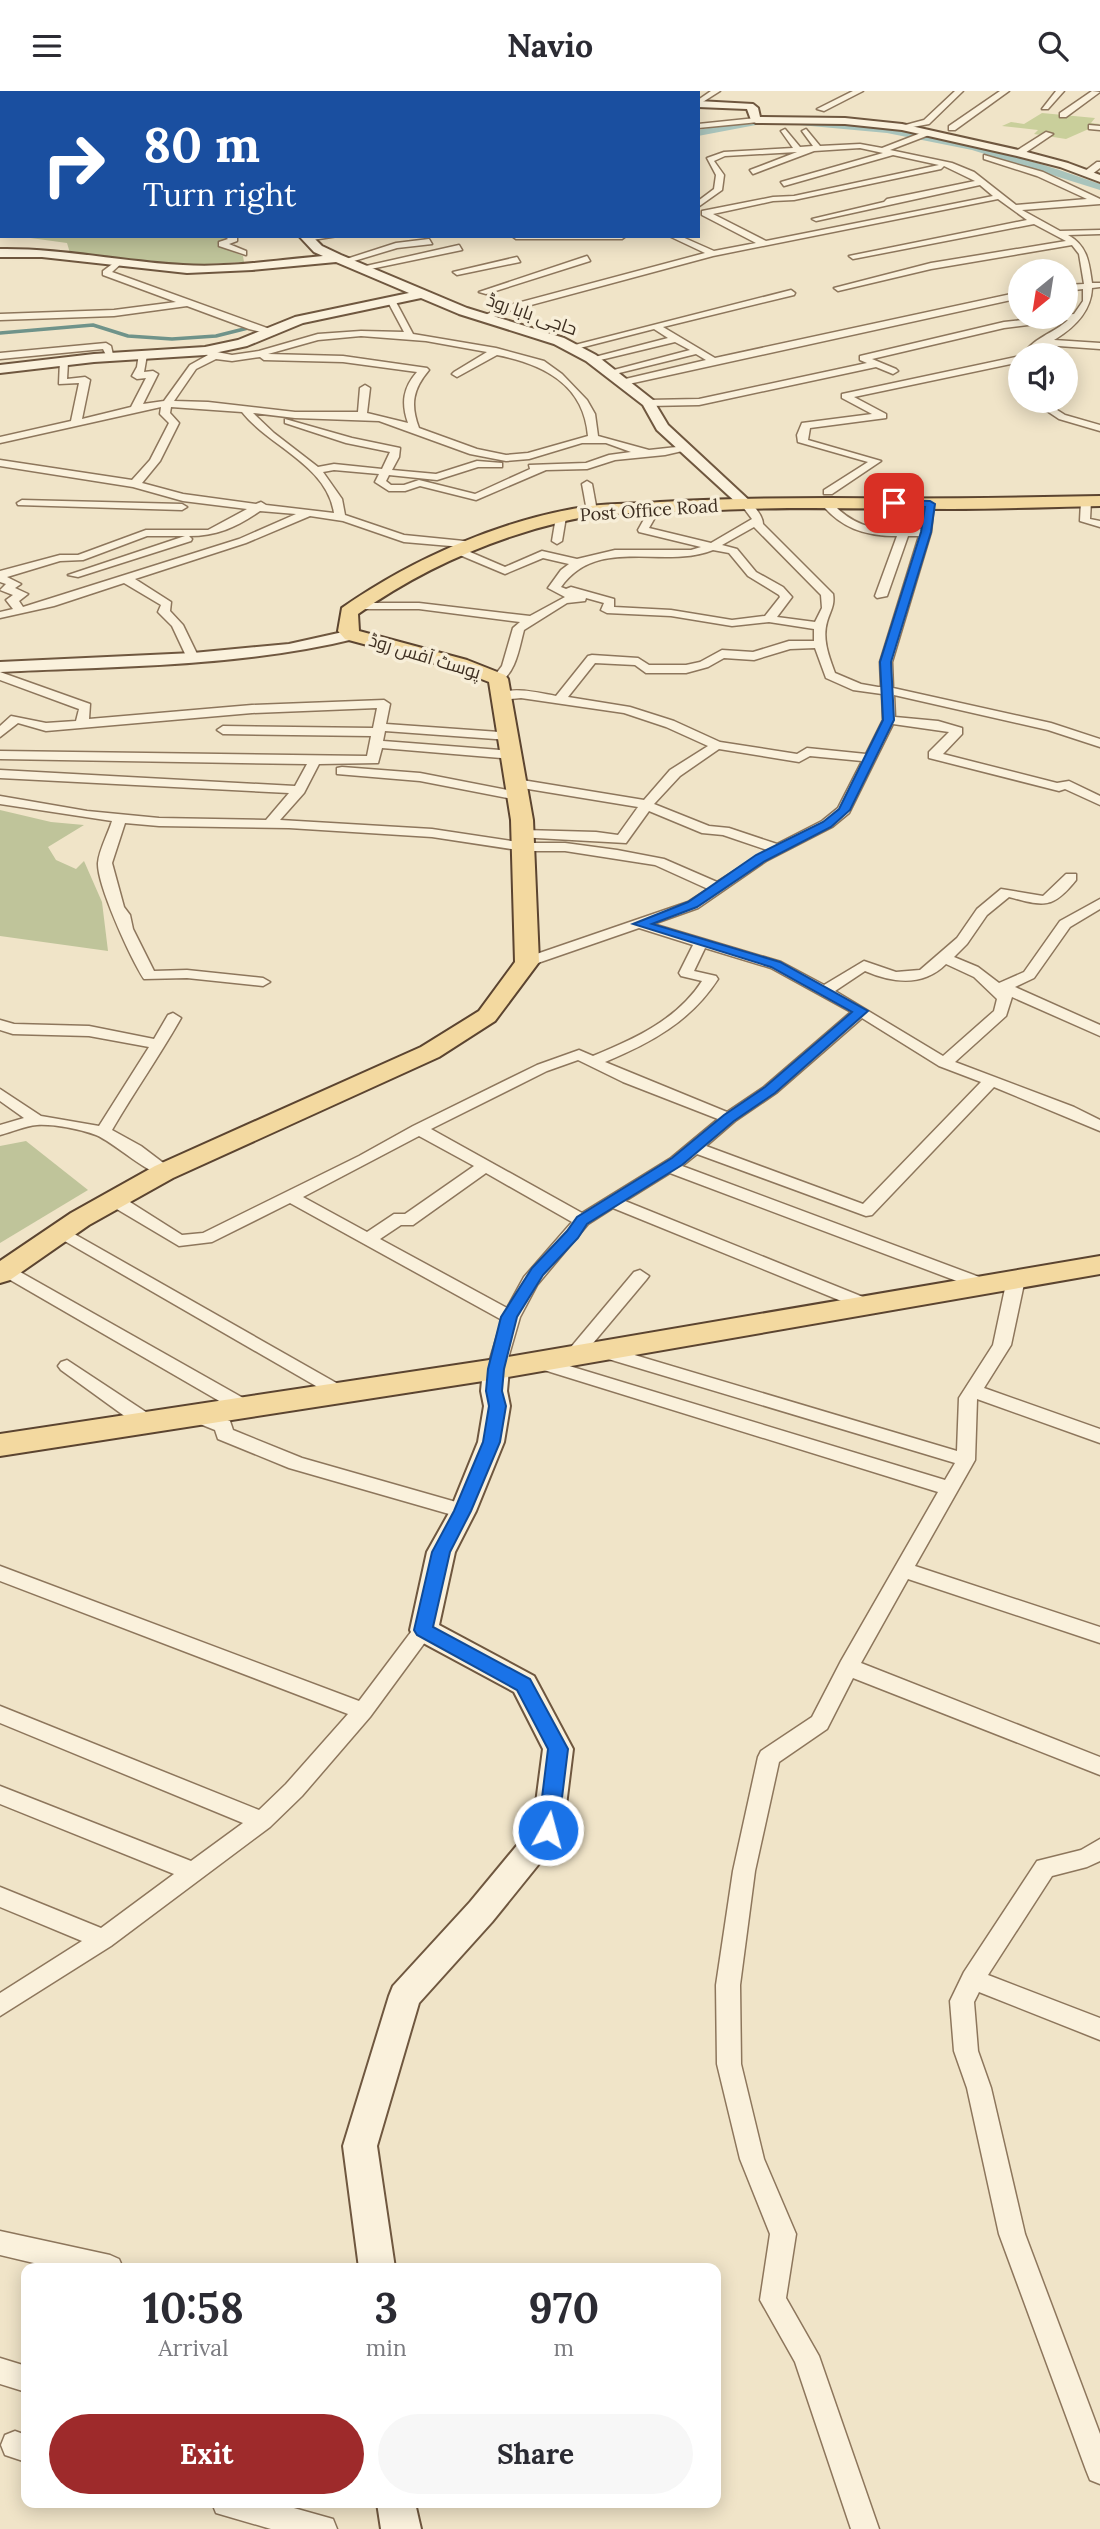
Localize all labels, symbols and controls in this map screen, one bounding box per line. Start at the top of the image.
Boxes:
text: Navio [507,25,593,66]
icon: menu [28,27,66,65]
icon: search [1034,27,1072,65]
text: 80 m [143,113,260,175]
icon: right [28,119,119,210]
text: Turn right [143,174,296,215]
north arrow [1008,259,1078,329]
map controls [1008,259,1078,413]
street label: حاجی بابا روڈ [484,288,580,340]
button: sound [1008,343,1078,413]
pin [864,473,924,533]
icon: arrive [875,484,913,522]
street label: Post Office Road [579,494,719,526]
street label: پوسٹ آفس روڈ [366,628,484,685]
position arrow [511,1793,585,1867]
text: 10:58 [143,2281,244,2335]
text: 3 [374,2281,398,2335]
text: 970 [529,2281,599,2335]
text: Arrival [158,2333,228,2362]
text: min [366,2333,407,2362]
text: m [554,2333,574,2362]
button: Exit [49,2414,364,2494]
button: Share [378,2414,693,2494]

